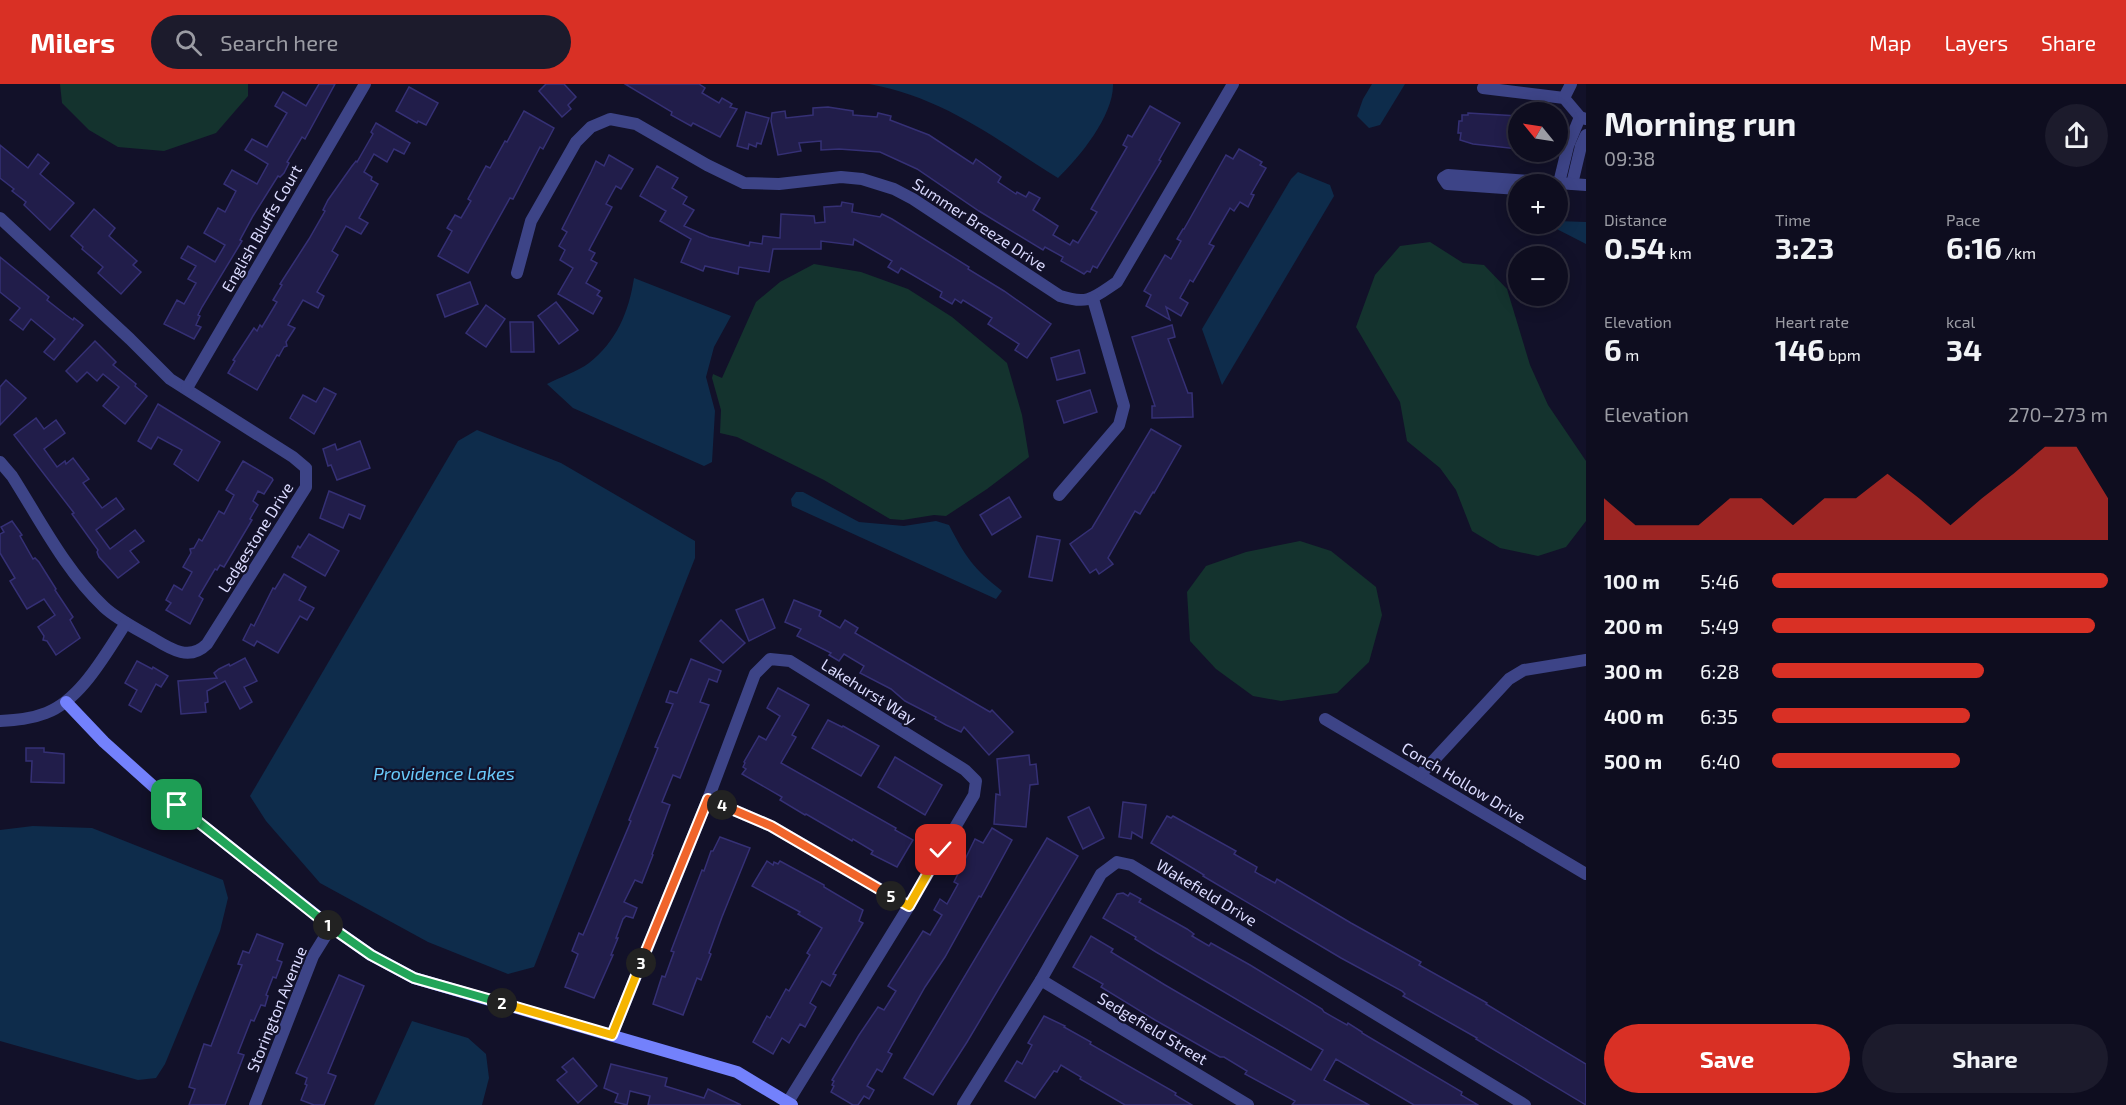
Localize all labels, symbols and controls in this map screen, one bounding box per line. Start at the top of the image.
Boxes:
search box [151,15,571,69]
text: Milers [30,25,115,59]
icon: search [172,26,205,59]
text: Search here [220,29,338,55]
text: Map [1869,30,1911,55]
text: Layers [1944,30,2008,55]
text: Share [2041,30,2096,55]
north arrow [1508,102,1568,162]
map controls [1508,102,1568,306]
text: Morning run [1604,103,1796,143]
button: share [2045,104,2108,167]
text: 09:38 [1604,146,1655,170]
street label: English Bluffs Court [217,161,305,295]
street label: Summer Breeze Drive [909,174,1051,274]
button: + [1508,174,1568,234]
text: Distance [1604,210,1667,229]
text: Time [1775,210,1811,229]
text: Pace [1946,210,1980,229]
text: 0.54 [1604,229,1666,265]
text: 3:23 [1775,229,1834,265]
text: 6:16 [1946,229,2002,265]
text: km [1666,243,1692,262]
text: /km [2002,243,2036,262]
button: − [1508,246,1568,306]
text: Elevation [1604,312,1672,331]
text: Heart rate [1775,312,1849,331]
text: kcal [1946,312,1975,331]
text: 6 [1604,331,1622,367]
text: 146 [1775,331,1825,367]
text: 34 [1946,331,1982,367]
text: m [1622,345,1639,364]
text: bpm [1825,345,1861,364]
text: Elevation [1604,402,1689,426]
text: 270–273 m [2008,402,2108,426]
street label: Ledgestone Drive [214,478,296,596]
text: 100 m [1604,569,1660,593]
text: 5:46 [1700,569,1739,593]
text: 200 m [1604,614,1663,638]
text: 5:49 [1700,614,1739,638]
street label: Lakehurst Way [818,654,920,728]
text: 300 m [1604,659,1663,683]
text: 6:28 [1700,659,1740,683]
text: 400 m [1604,704,1664,728]
text: 6:35 [1700,704,1738,728]
street label: Conch Hollow Drive [1399,738,1529,826]
text: 500 m [1604,749,1662,773]
text: 6:40 [1700,749,1741,773]
water label: Providence Lakes [373,762,515,784]
pin [151,779,202,830]
icon: arrive [160,788,193,821]
pin: 4 [707,790,737,820]
text: 4 [717,795,727,814]
pin [915,824,966,875]
icon: check [924,833,957,866]
street label: Wakefield Drive [1153,854,1261,930]
pin: 5 [876,881,906,911]
text: 5 [887,886,895,905]
pin: 1 [313,910,343,940]
text: 1 [325,915,331,934]
street label: Storington Avenue [242,943,310,1075]
pin: 3 [626,948,656,978]
text: 3 [636,953,646,972]
pin: 2 [487,988,517,1018]
street label: Sedgefield Street [1095,988,1211,1068]
text: 2 [497,993,507,1012]
button: Save [1604,1024,1850,1093]
button: Share [1862,1024,2108,1093]

